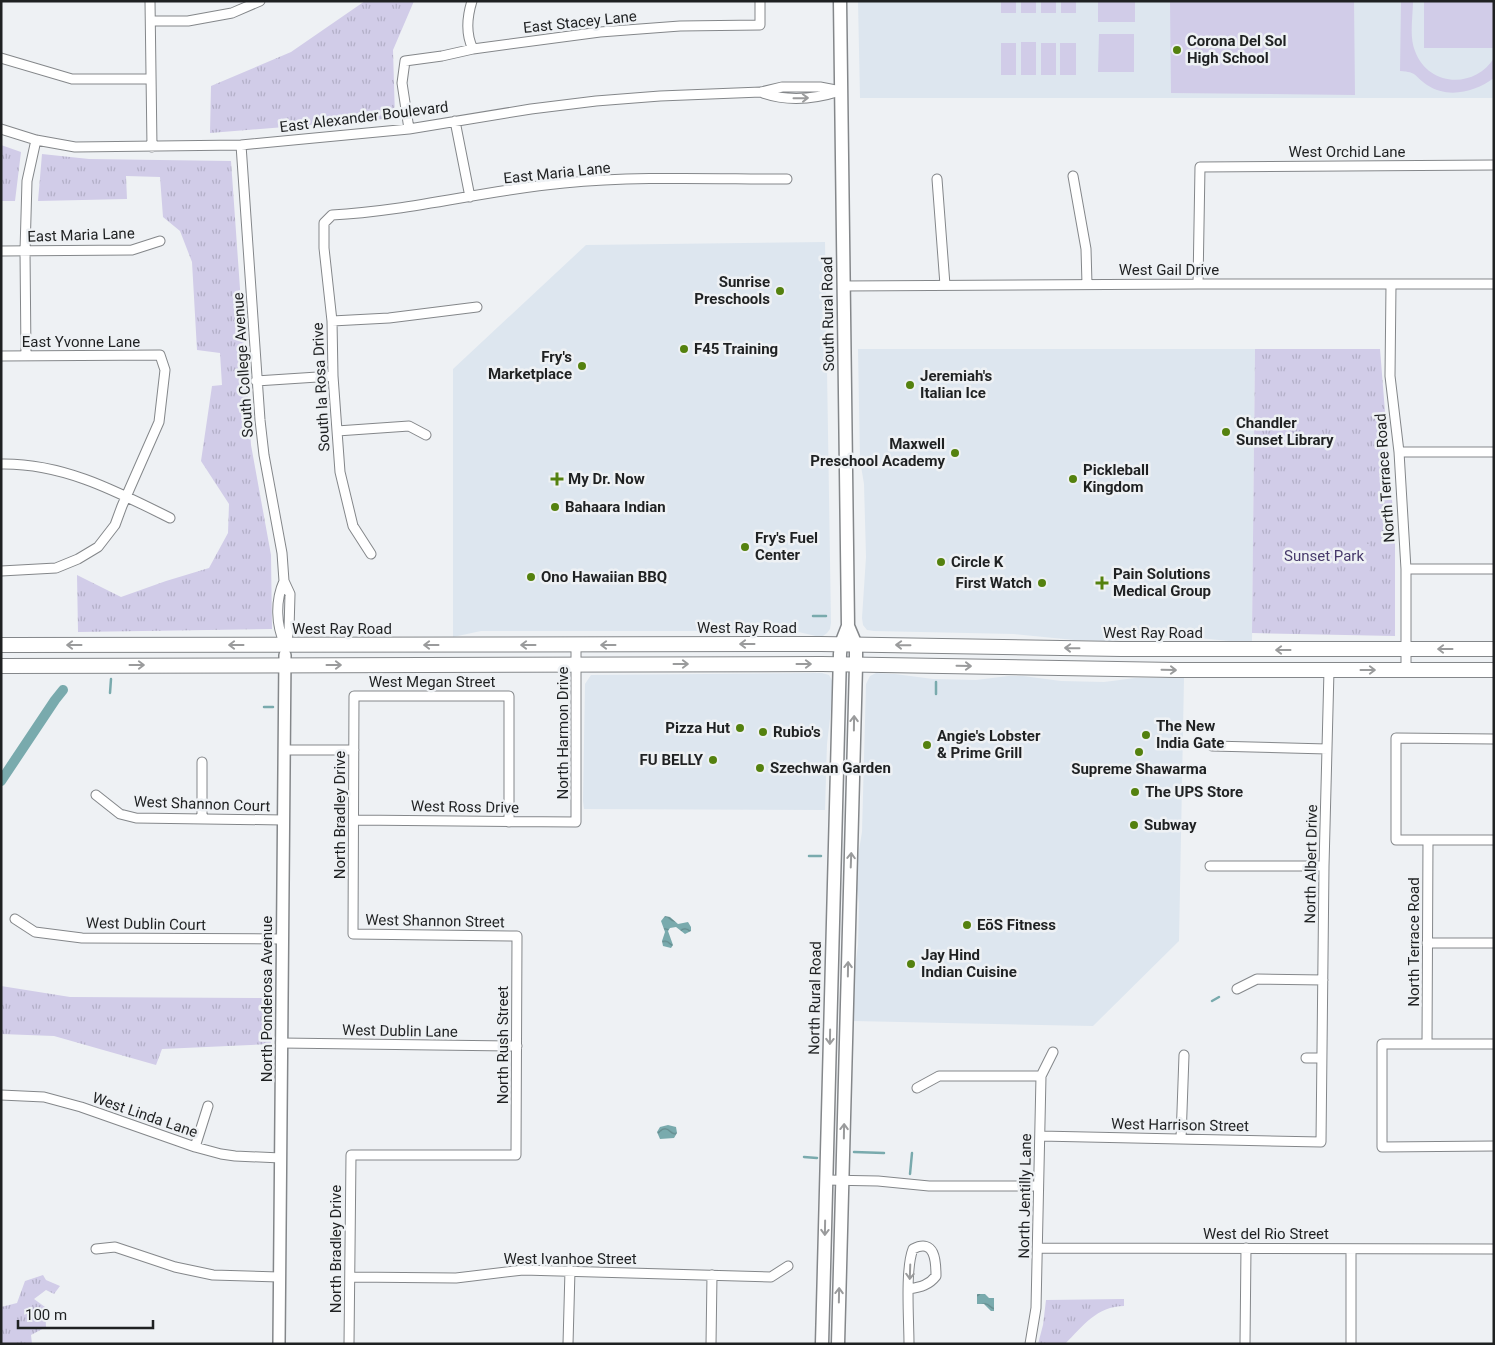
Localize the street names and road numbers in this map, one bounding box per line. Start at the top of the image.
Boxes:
street label: East Stacey Lane [522,7,638,37]
street label: East Alexander Boulevard [279,98,449,136]
street label: West Orchid Lane [1288,143,1406,161]
street label: East Maria Lane [503,158,611,188]
street label: East Maria Lane [27,224,135,246]
street label: South Rural Road [818,256,838,372]
street label: West Gail Drive [1119,261,1219,279]
street label: South College Avenue [229,292,257,438]
street label: South la Rosa Drive [309,322,333,452]
street label: East Yvonne Lane [22,333,140,351]
street label: North Terrace Road [1372,413,1398,543]
street label: West Ray Road [697,619,797,637]
street label: West Ray Road [292,620,392,638]
street label: West Ray Road [1103,624,1203,642]
street label: North Harmon Drive [554,666,572,799]
street label: West Megan Street [369,673,495,691]
street label: North Bradley Drive [331,751,349,879]
street label: West Shannon Court [133,793,271,815]
street label: West Ross Drive [411,797,519,817]
street label: North Albert Drive [1301,804,1321,924]
street label: North Terrace Road [1405,877,1423,1007]
street label: West Shannon Street [365,911,505,931]
street label: West Dublin Court [86,914,206,934]
street label: North Ponderosa Avenue [258,916,276,1082]
street label: North Rural Road [805,941,825,1055]
street label: North Rush Street [494,986,512,1104]
street label: West Dublin Lane [342,1021,458,1041]
street label: West Linda Lane [90,1089,200,1141]
street label: West Harrison Street [1111,1115,1249,1135]
street label: North Jentilly Lane [1015,1133,1035,1259]
street label: North Bradley Drive [327,1185,345,1313]
street label: West del Rio Street [1203,1225,1329,1243]
street label: West Ivanhoe Street [503,1250,637,1268]

